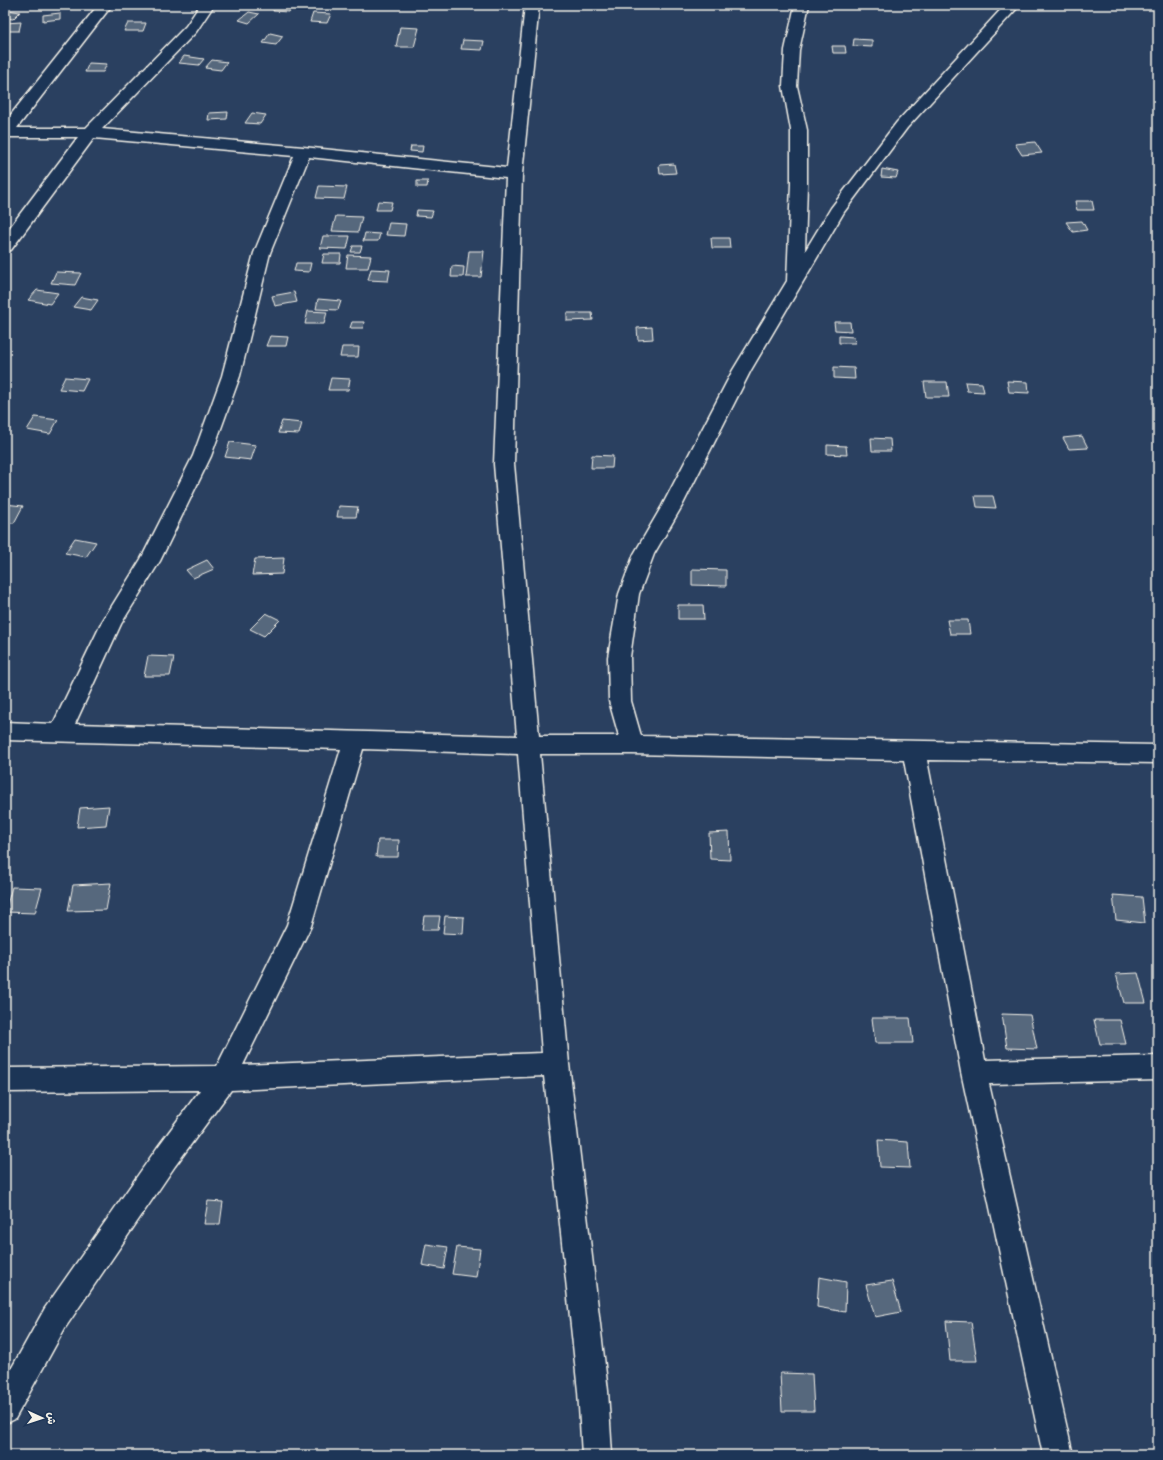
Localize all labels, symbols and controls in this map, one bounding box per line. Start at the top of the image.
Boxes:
north arrow [22,1398,62,1438]
text: ش [44,1412,58,1425]

